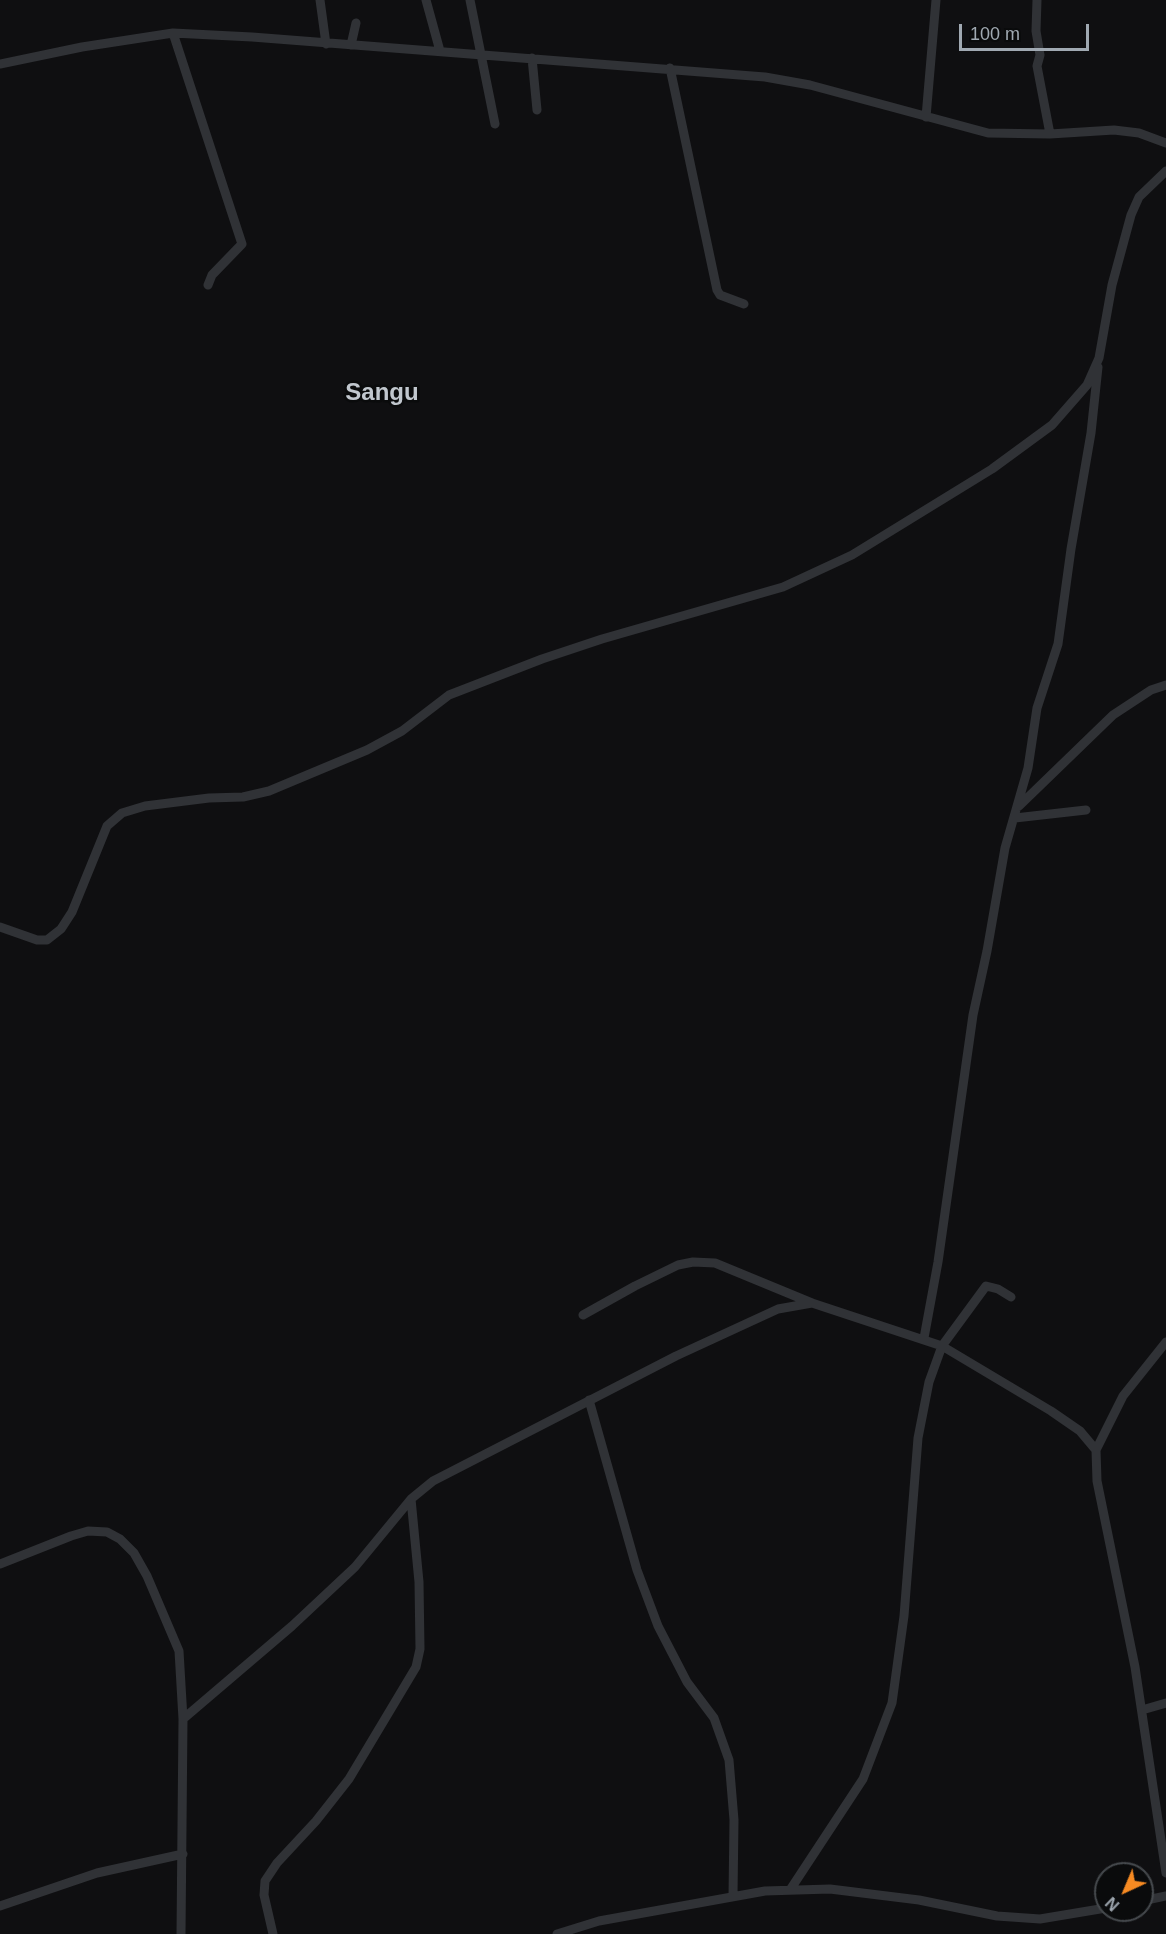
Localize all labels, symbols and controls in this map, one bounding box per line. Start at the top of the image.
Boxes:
scale bar [962,12,1092,50]
text: 100 m [970,24,1020,44]
district label: Sangu [345,379,419,407]
north arrow [1094,1862,1154,1922]
text: N [1102,1894,1123,1914]

